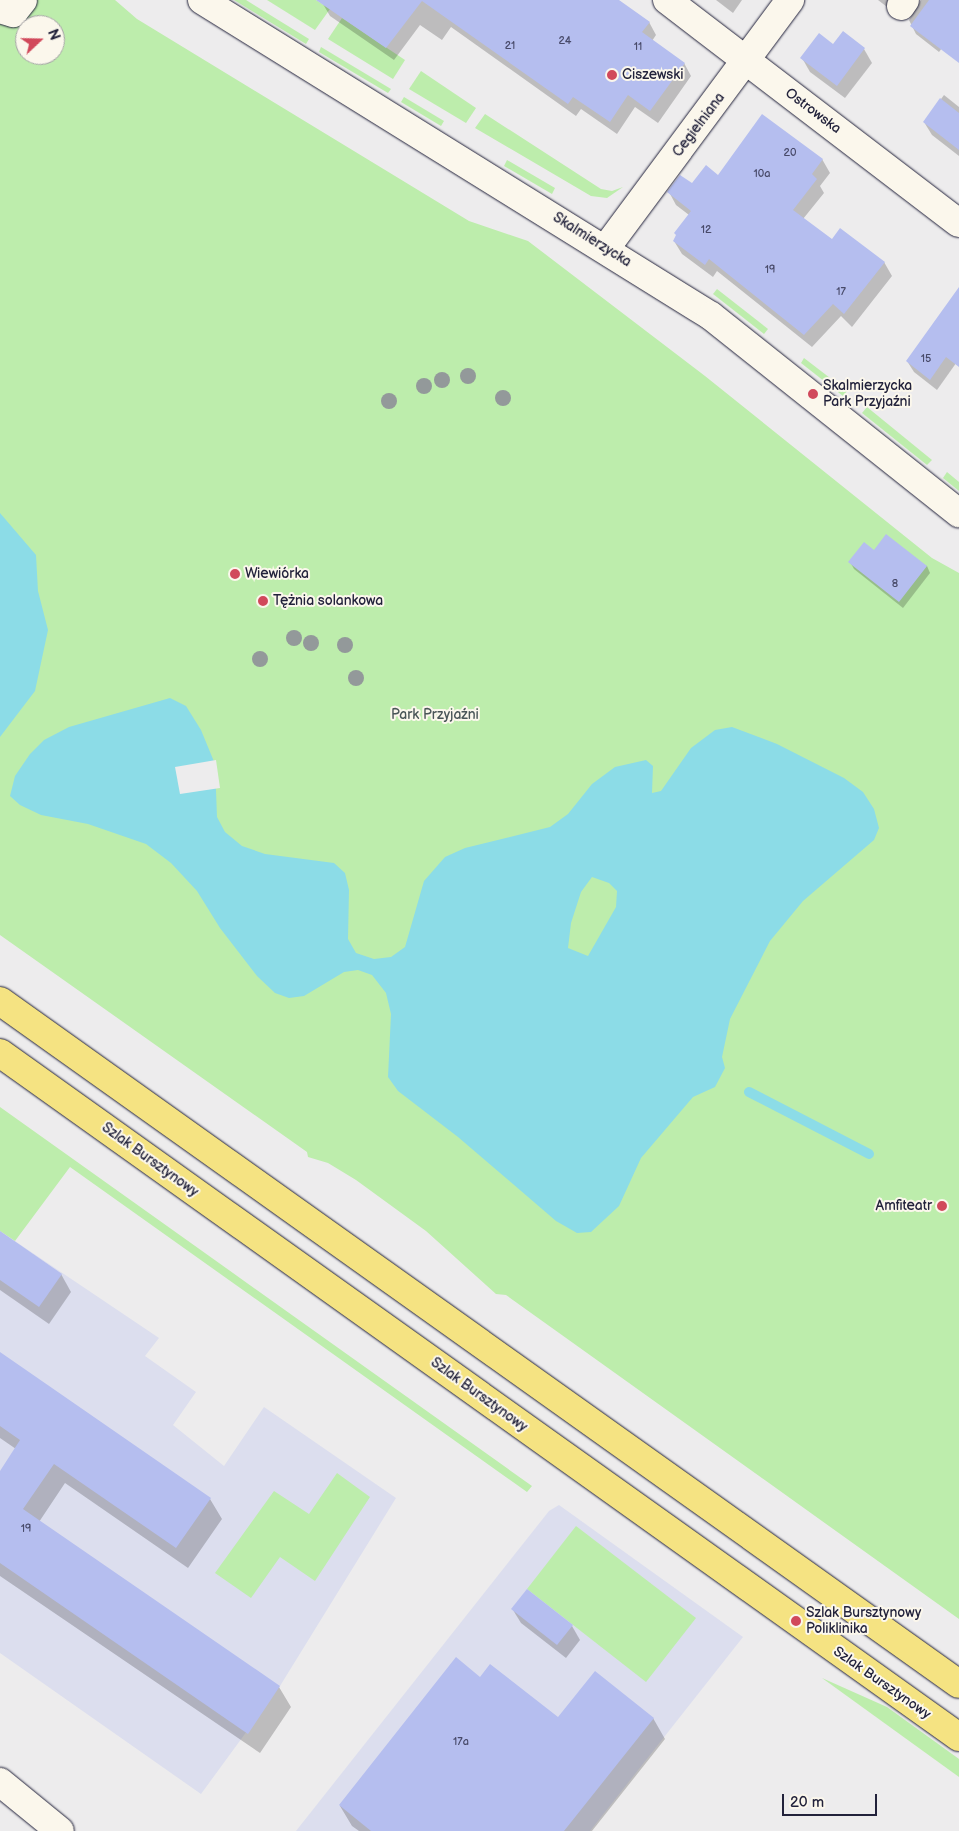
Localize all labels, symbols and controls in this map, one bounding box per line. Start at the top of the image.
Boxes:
north arrow [15,15,65,65]
text: N [44,27,63,43]
house number: 24 [558,34,572,48]
house number: 21 [505,39,515,53]
house number: 11 [634,40,642,54]
place label: Ciszewski [622,67,683,83]
marker: Ciszewski [606,69,618,81]
street label: Ostrowska [782,85,844,137]
street label: Cegielniana [669,90,729,160]
house number: 20 [784,146,796,160]
house number: 10a [754,167,770,181]
street label: Skalmierzycka [550,209,634,271]
house number: 12 [701,223,711,237]
house number: 19 [765,263,775,277]
house number: 17 [836,285,846,299]
house number: 15 [921,352,931,366]
place label: Skalmierzycka Park Przyjaźni [823,378,912,411]
marker: Skalmierzycka Park Przyjaźni [807,388,819,400]
place label: Wiewiórka [245,566,309,582]
marker: Wiewiórka [229,568,241,580]
house number: 8 [892,577,898,591]
place label: Tężnia solankowa [273,593,383,609]
marker: Tężnia solankowa [257,595,269,607]
park label: Park Przyjaźni [391,707,479,723]
street label: Szlak Bursztynowy [98,1119,202,1201]
place label: Amfiteatr [876,1198,932,1214]
marker: Amfiteatr [936,1200,948,1212]
street label: Szlak Bursztynowy [427,1354,531,1436]
house number: 19 [21,1522,31,1536]
place label: Szlak Bursztynowy Poliklinika [806,1605,921,1638]
marker: Szlak Bursztynowy Poliklinika [790,1615,802,1627]
street label: Szlak Bursztynowy [830,1643,934,1723]
house number: 17a [453,1735,469,1749]
scale bar [784,1784,879,1816]
text: 20 m [790,1793,824,1812]

